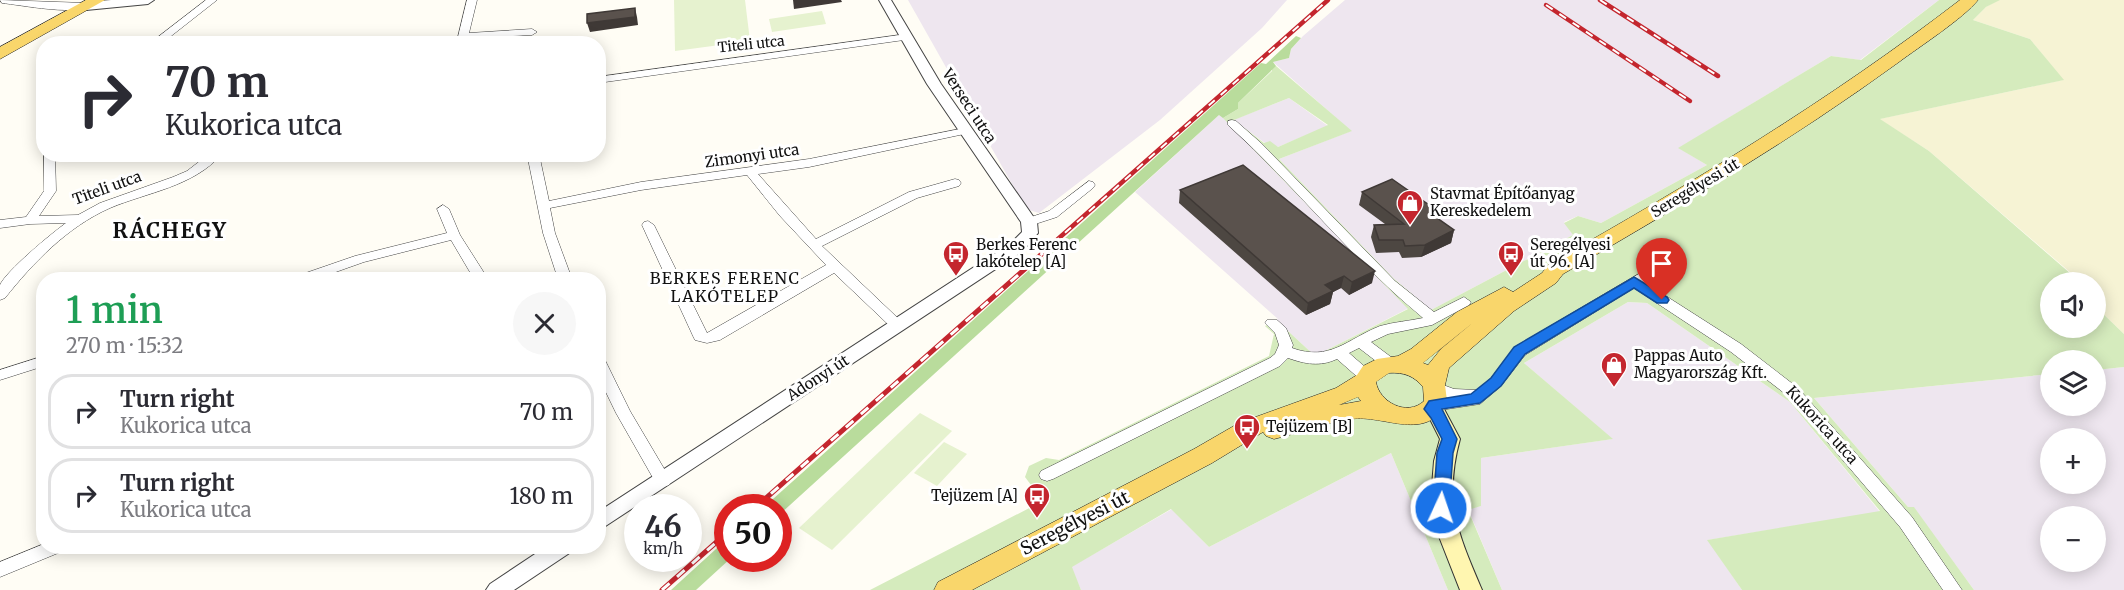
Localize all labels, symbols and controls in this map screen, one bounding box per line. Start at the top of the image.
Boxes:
street label: Titeli utca [717,31,786,56]
text: 70 m [165,56,269,108]
icon: right [66,60,144,138]
street label: Verseci utca [938,64,1001,147]
text: Kukorica utca [165,108,342,142]
street label: Zimonyi utca [704,139,800,172]
street label: Seregélyesi út [1647,154,1742,221]
street label: Titeli utca [70,166,144,209]
place label: Stavmat Építőanyag Kereskedelem [1430,183,1574,220]
shop icon: Stavmat Építőanyag Kereskedelem [1395,188,1425,226]
district label: RÁCHEGY [113,216,227,244]
place label: Berkes Ferenc lakótelep [A] [976,235,1077,271]
place label: Seregélyesi út 96. [A] [1530,235,1611,271]
pin [1636,238,1687,300]
bus stop icon: Berkes Ferenc lakótelep [A] [941,239,971,277]
bus stop icon: Seregélyesi út 96. [A] [1496,239,1526,277]
icon: arrive [1645,247,1678,280]
district label: BERKES FERENC LAKÓTELEP [650,268,800,306]
map controls [2040,272,2106,572]
button: sound [2040,272,2106,338]
text: 1 min [66,288,163,333]
button: close [513,292,576,355]
text: 270 m · 15:32 [66,333,183,358]
place label: Pappas Auto Magyarország Kft. [1634,346,1767,382]
street label: Adonyi út [782,350,852,405]
shop icon: Pappas Auto Magyarország Kft. [1599,350,1629,388]
button: layers [2040,350,2106,416]
street label: Kukorica utca [1782,382,1862,468]
text: Turn right [120,385,234,413]
icon: right [69,395,102,428]
text: 70 m [520,398,573,426]
bus stop icon: Tejüzem [B] [1232,412,1262,450]
text: Kukorica utca [120,413,251,438]
place label: Tejüzem [B] [1266,417,1353,436]
button: + [2040,428,2106,494]
text: Turn right [120,469,234,497]
position arrow [1409,476,1473,540]
icon: right [69,479,102,512]
bus stop icon: Tejüzem [A] [1022,481,1052,519]
text: 180 m [509,482,573,510]
street label: Seregélyesi út [1016,485,1133,560]
place label: Tejüzem [A] [931,486,1018,505]
speed limit sign: 50 [714,494,792,572]
text: Kukorica utca [120,497,251,522]
button: − [2040,506,2106,572]
text: 46 [644,507,682,545]
text: km/h [643,539,683,558]

